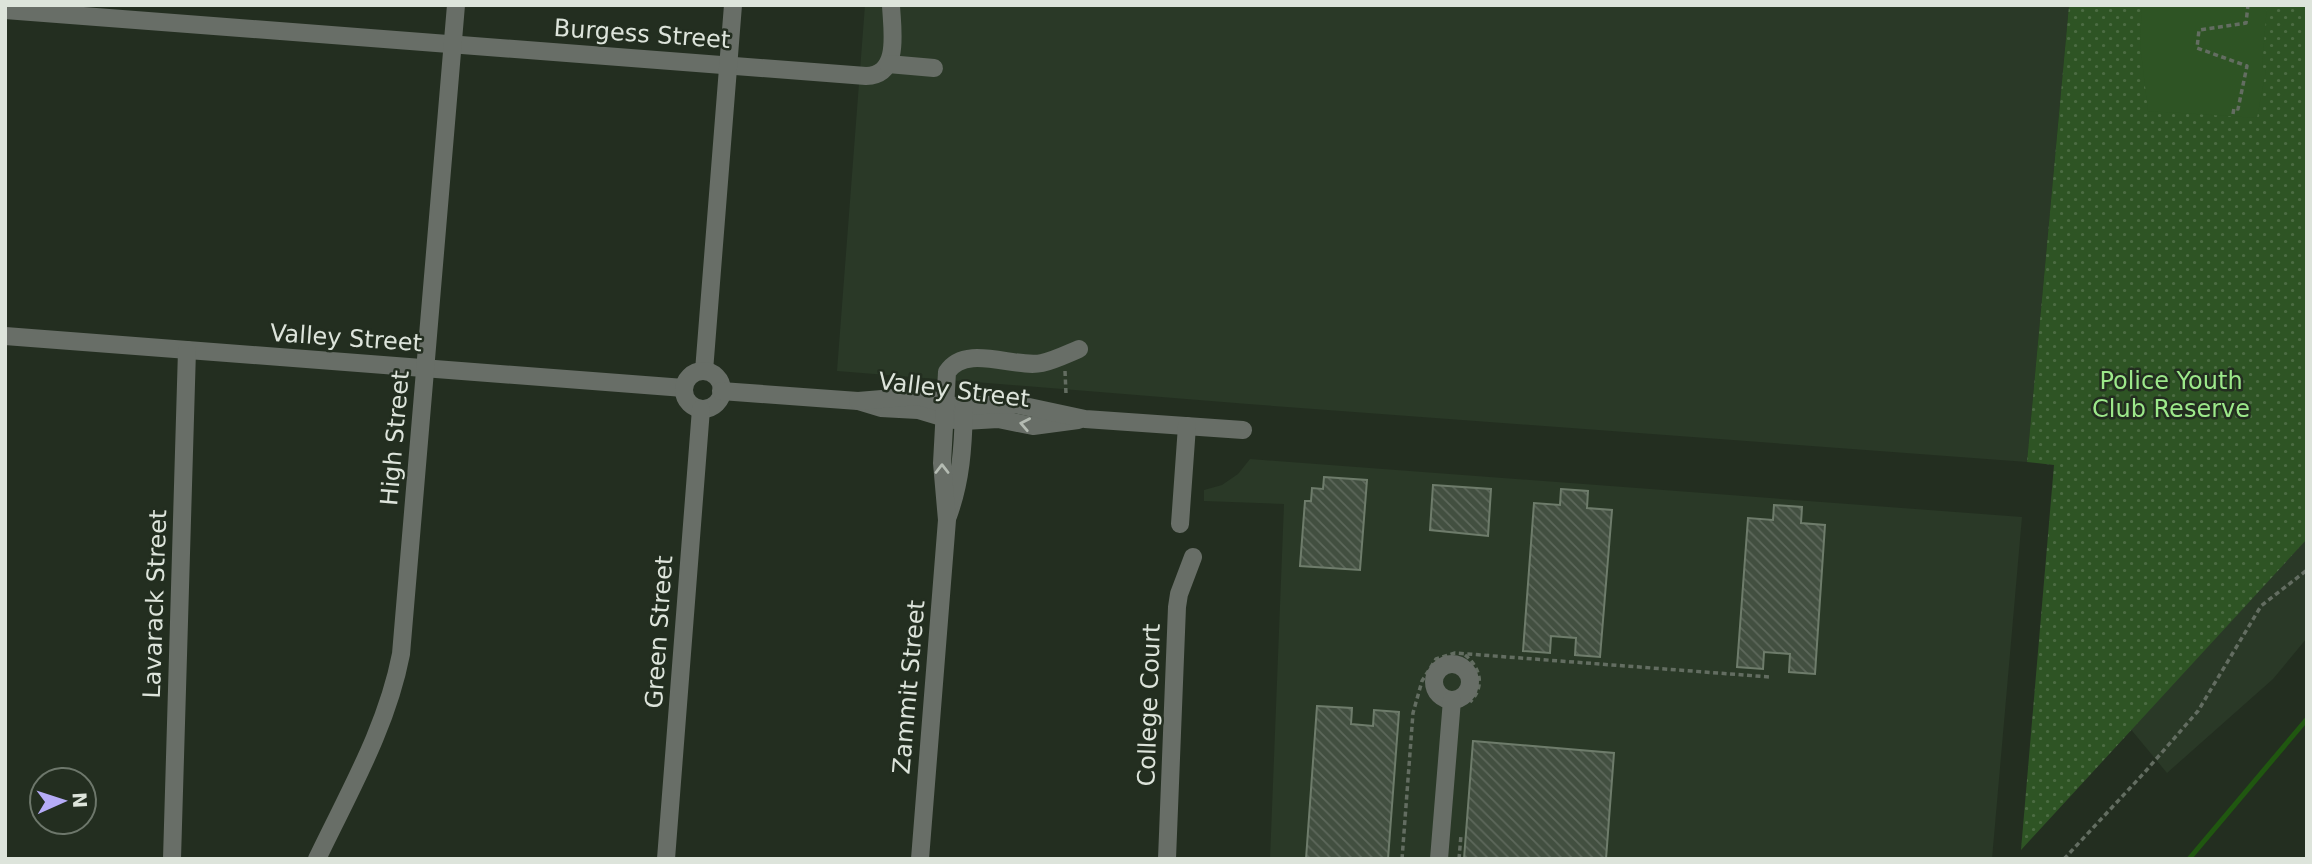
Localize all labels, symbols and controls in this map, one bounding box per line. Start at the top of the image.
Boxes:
street label: Burgess Street [553,14,731,54]
street label: Valley Street [269,319,423,357]
street label: Valley Street [877,367,1031,413]
park label: Police Youth Club Reserve [2092,367,2250,423]
street label: High Street [375,369,415,507]
one-way arrow [1019,417,1031,432]
one-way arrow [934,463,950,474]
street label: Lavarack Street [138,509,172,699]
street label: Green Street [640,555,678,709]
street label: Zammit Street [887,599,931,775]
street label: College Court [1132,623,1166,787]
north arrow [28,766,98,836]
text: N [69,792,91,809]

